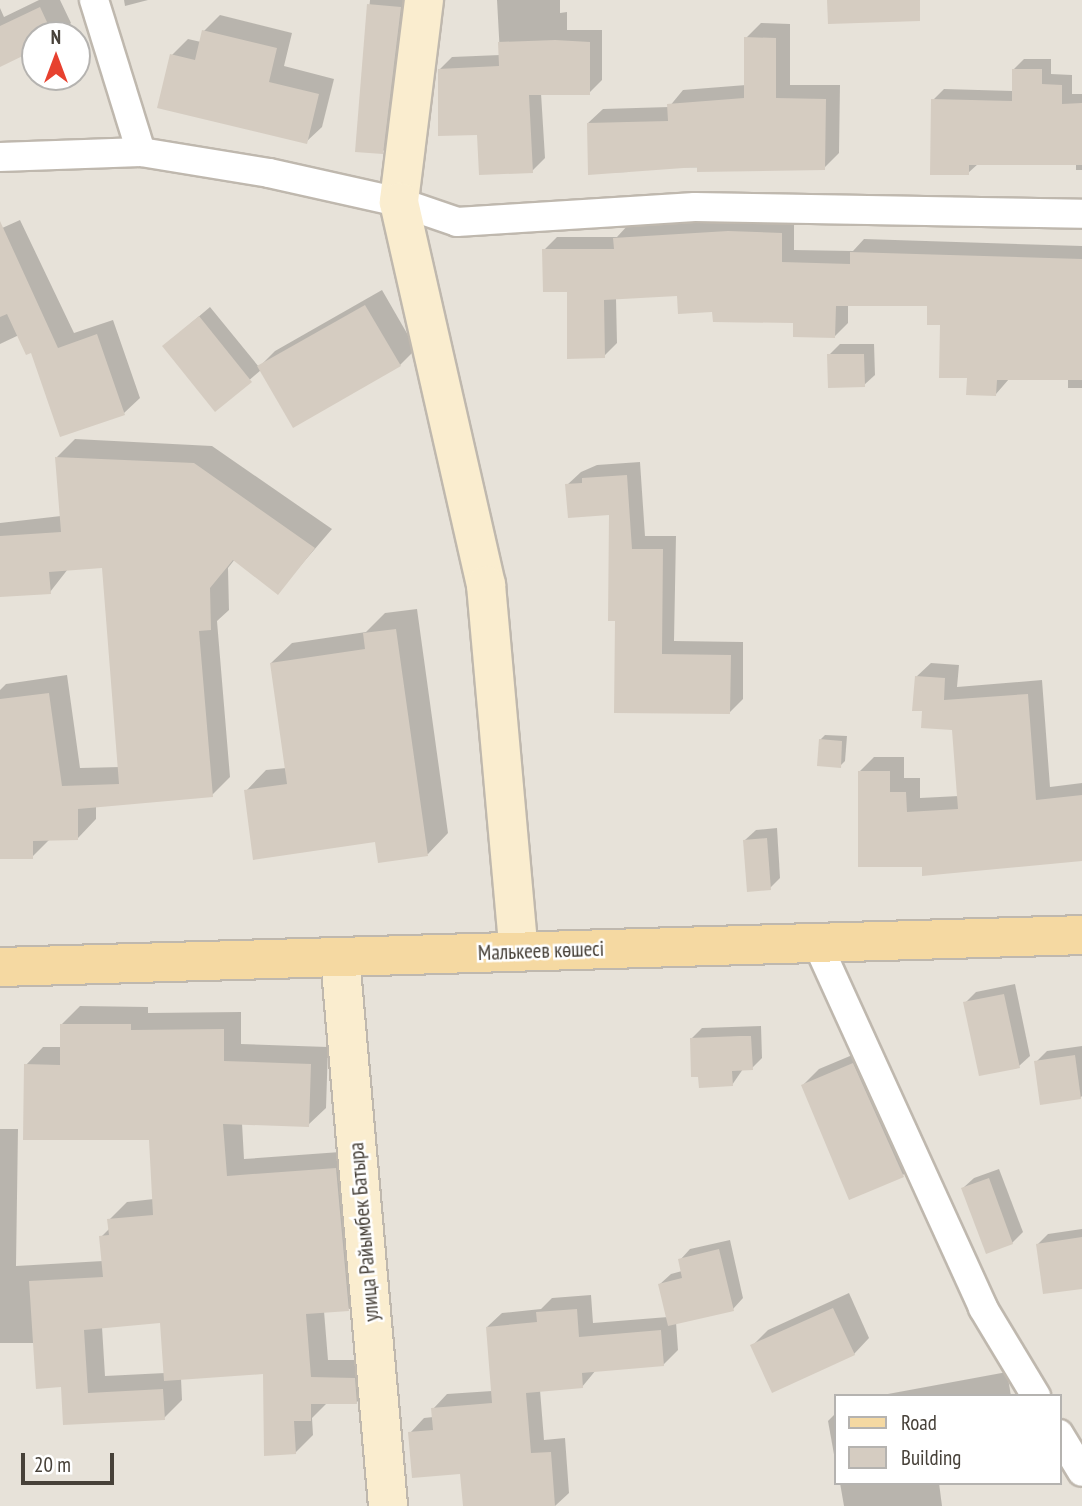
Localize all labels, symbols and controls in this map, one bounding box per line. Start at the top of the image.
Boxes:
north arrow [21,21,91,91]
text: N [51,25,61,49]
street label: Малькеев көшесі [477,936,605,966]
street label: улица Райымбек Батыра [344,1141,384,1323]
legend [834,1394,1061,1485]
text: Road [901,1409,937,1436]
scale bar [24,1440,117,1484]
text: Building [901,1444,961,1471]
text: 20 m [34,1451,71,1478]

